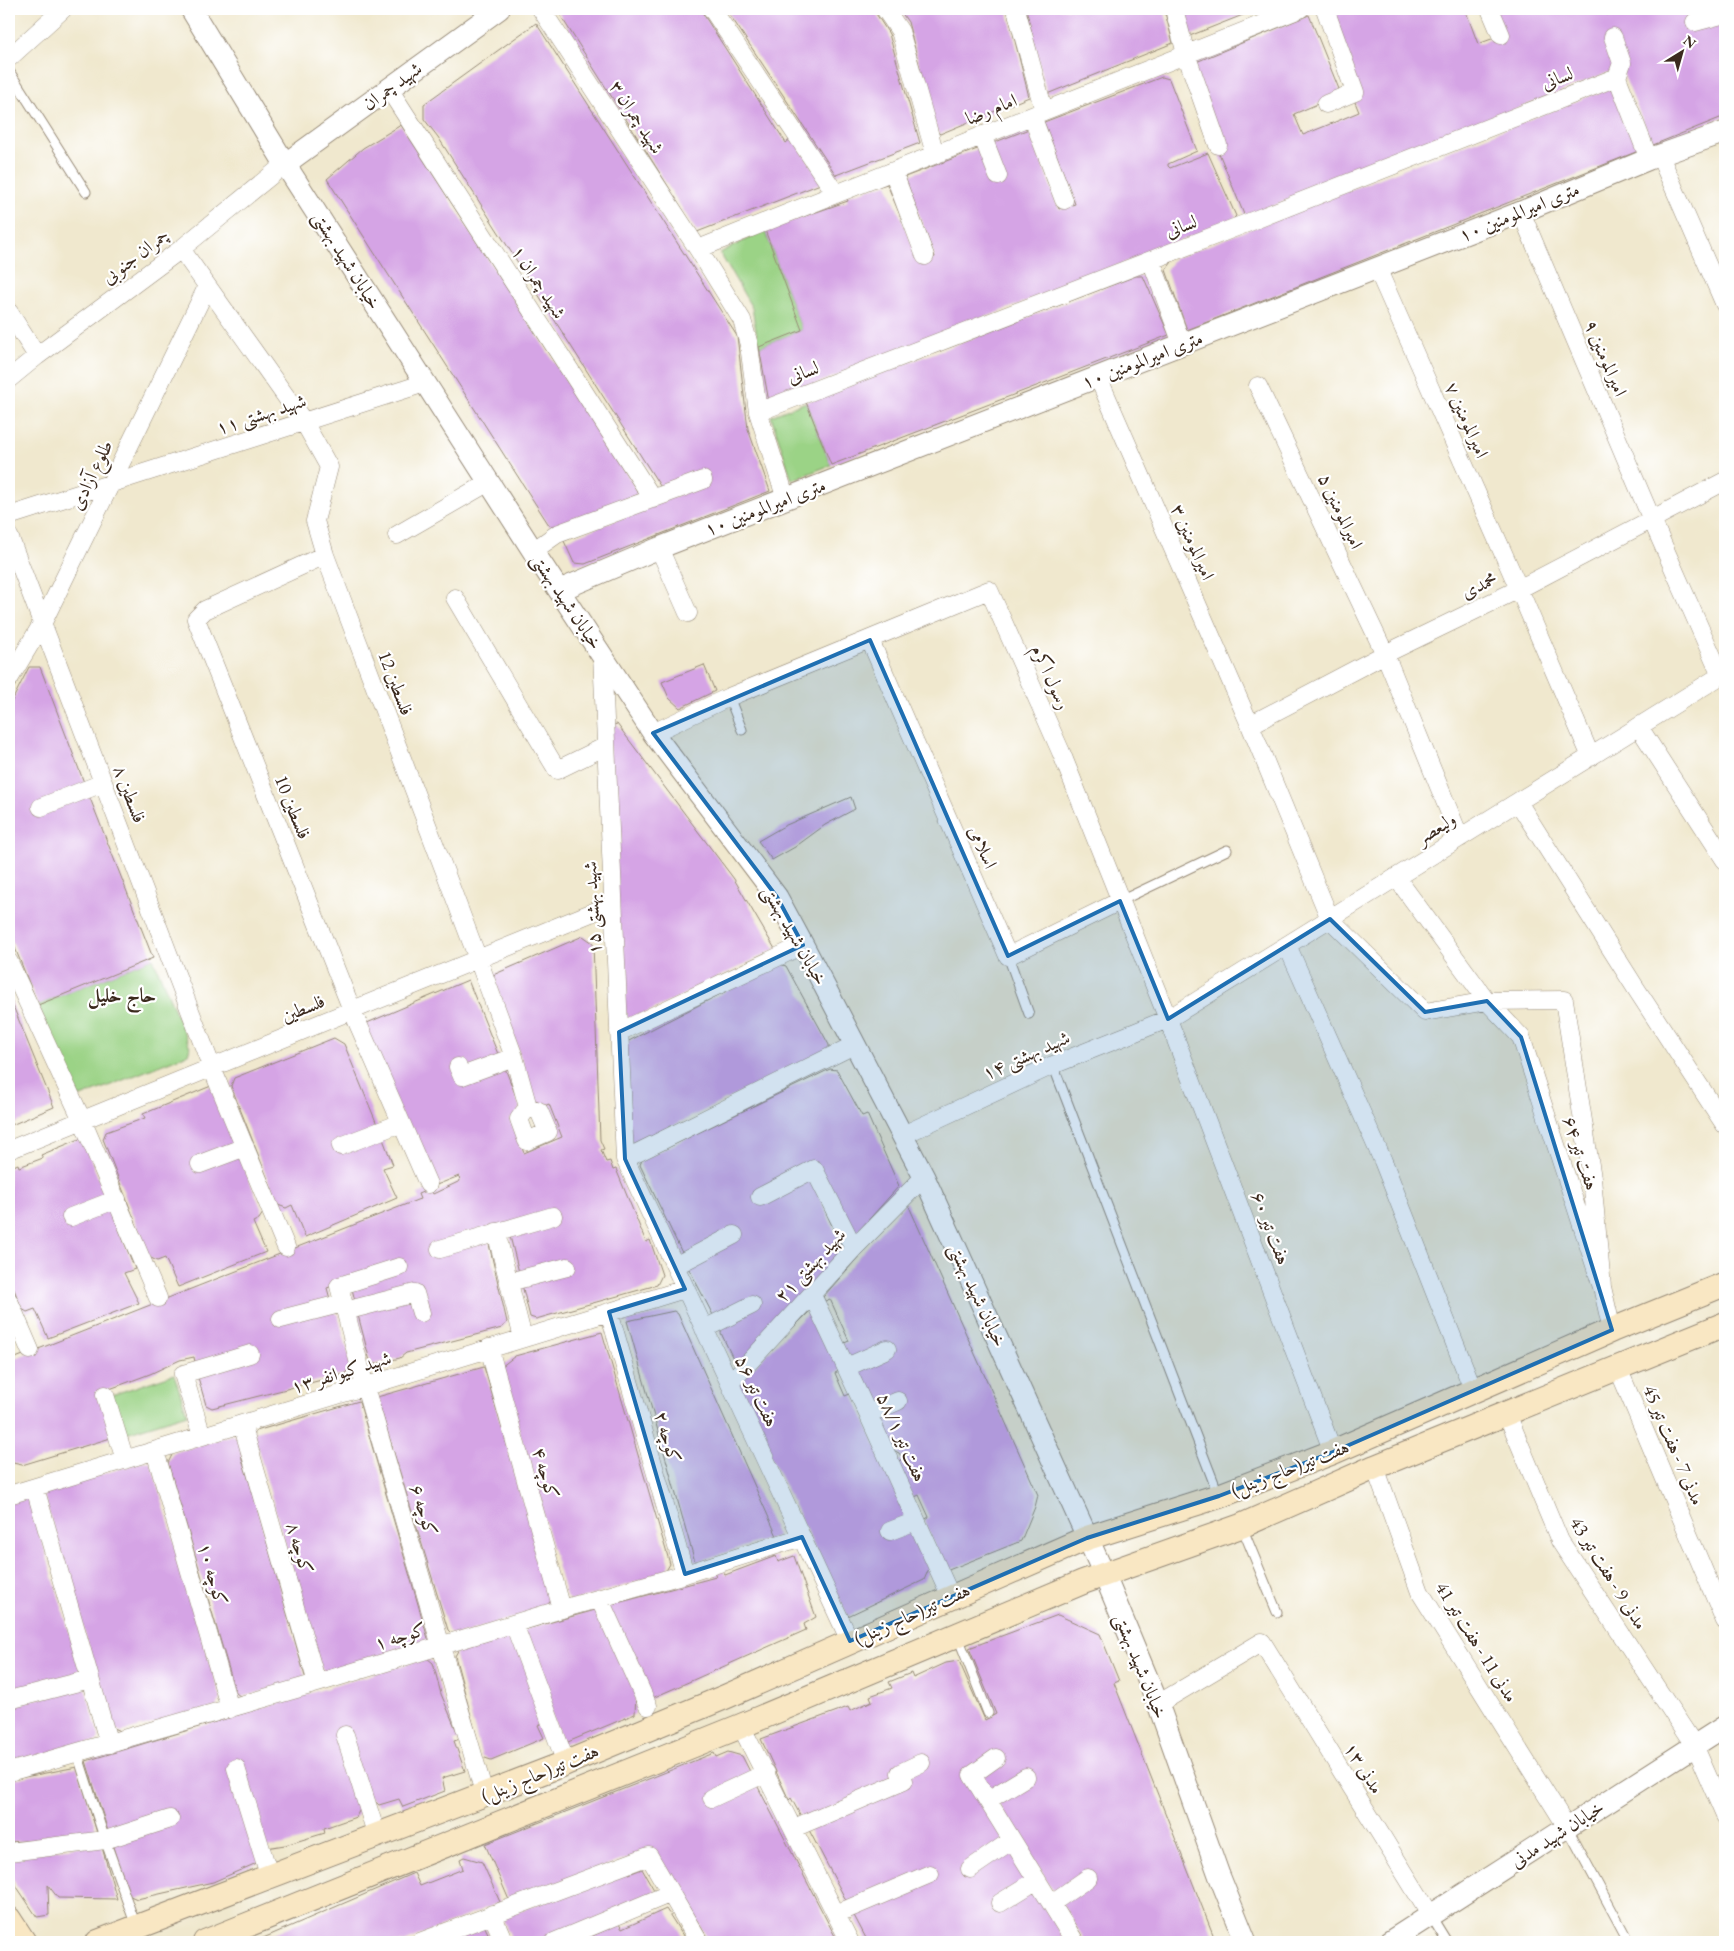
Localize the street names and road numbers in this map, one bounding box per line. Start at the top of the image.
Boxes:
street label: شهید چمران [357,56,427,116]
street label: لسانی [1537,60,1577,96]
street label: شهید چمران ۳ [604,75,670,159]
street label: امام رضا [962,87,1022,134]
street label: ۱۰ متری امیرالمومنین [1455,176,1583,248]
street label: خیابان شهید بهشتی [306,206,387,314]
street label: لسانی [1161,209,1201,243]
street label: چمران جنوبی [96,222,175,291]
street label: شهید چمران ۱ [506,240,572,324]
street label: امیرالمومنین ۹ [1579,316,1633,400]
street label: ۱۰ متری امیرالمومنین [1078,325,1206,395]
street label: لسانی [783,355,823,389]
street label: امیرالمومنین ۷ [1439,378,1495,462]
street label: شهید بهشتی ۱۱ [213,388,310,441]
street label: طلوع آزادی [63,436,121,515]
street label: امیرالمومنین ۵ [1313,469,1369,553]
street label: ۱۰ متری امیرالمومنین [701,472,829,542]
street label: امیرالمومنین ۳ [1165,500,1221,584]
street label: خیابان شهید بهشتی [525,548,609,655]
street label: محمدی [1457,565,1501,604]
street label: رسول اکرم [1022,640,1076,715]
street label: فلسطین 12 [372,647,420,719]
street label: فلسطین ۸ [108,762,152,826]
street label: فلسطین 10 [269,771,317,843]
street label: ولیعصر [1410,806,1461,851]
street label: اسلامی [963,822,1003,872]
street label: شهید بهشتی ۱۵ [577,861,608,955]
street label: خیابان شهید بهشتی [755,880,834,990]
street label: فلسطین [277,988,329,1028]
street label: شهید بهشتی ۱۴ [978,1025,1074,1086]
street label: هفت تیر ۶۴ [1557,1113,1605,1193]
street label: هفت تیر ۶۰ [1246,1188,1296,1268]
street label: شهید بهشتی ۲۱ [769,1222,852,1308]
street label: خیابان شهید بهشتی [942,1239,1013,1351]
street label: شهید کیوانفر ۱۳ [288,1345,394,1399]
street label: هفت تیر ۵۶ [730,1351,784,1431]
street label: مدنی 7 - هفت تیر 45 [1637,1381,1711,1509]
street label: هفت تیر ۵۸/۱ [871,1388,933,1486]
street label: کوچه ۲ [648,1408,687,1466]
street label: هفت تیر(حاج زینل) [1227,1434,1355,1507]
street label: کوچه ۴ [526,1444,565,1502]
street label: کوچه ۶ [403,1481,444,1539]
street label: مدنی 9 - هفت تیر 43 [1564,1512,1654,1634]
street label: کوچه ۸ [280,1519,319,1577]
street label: کوچه ۱۰ [191,1540,234,1608]
street label: هفت تیر(حاج زینل) [850,1577,976,1655]
street label: مدنی 11 - هفت تیر 41 [1430,1577,1524,1707]
street label: خیابان شهید بهشتی [1108,1610,1173,1723]
street label: کوچه ۱ [371,1616,429,1657]
street label: مدنی ۱۳ [1338,1737,1390,1799]
street label: هفت تیر(حاج زینل) [477,1738,604,1813]
street label: خیابان شهید مدنی [1505,1794,1609,1874]

